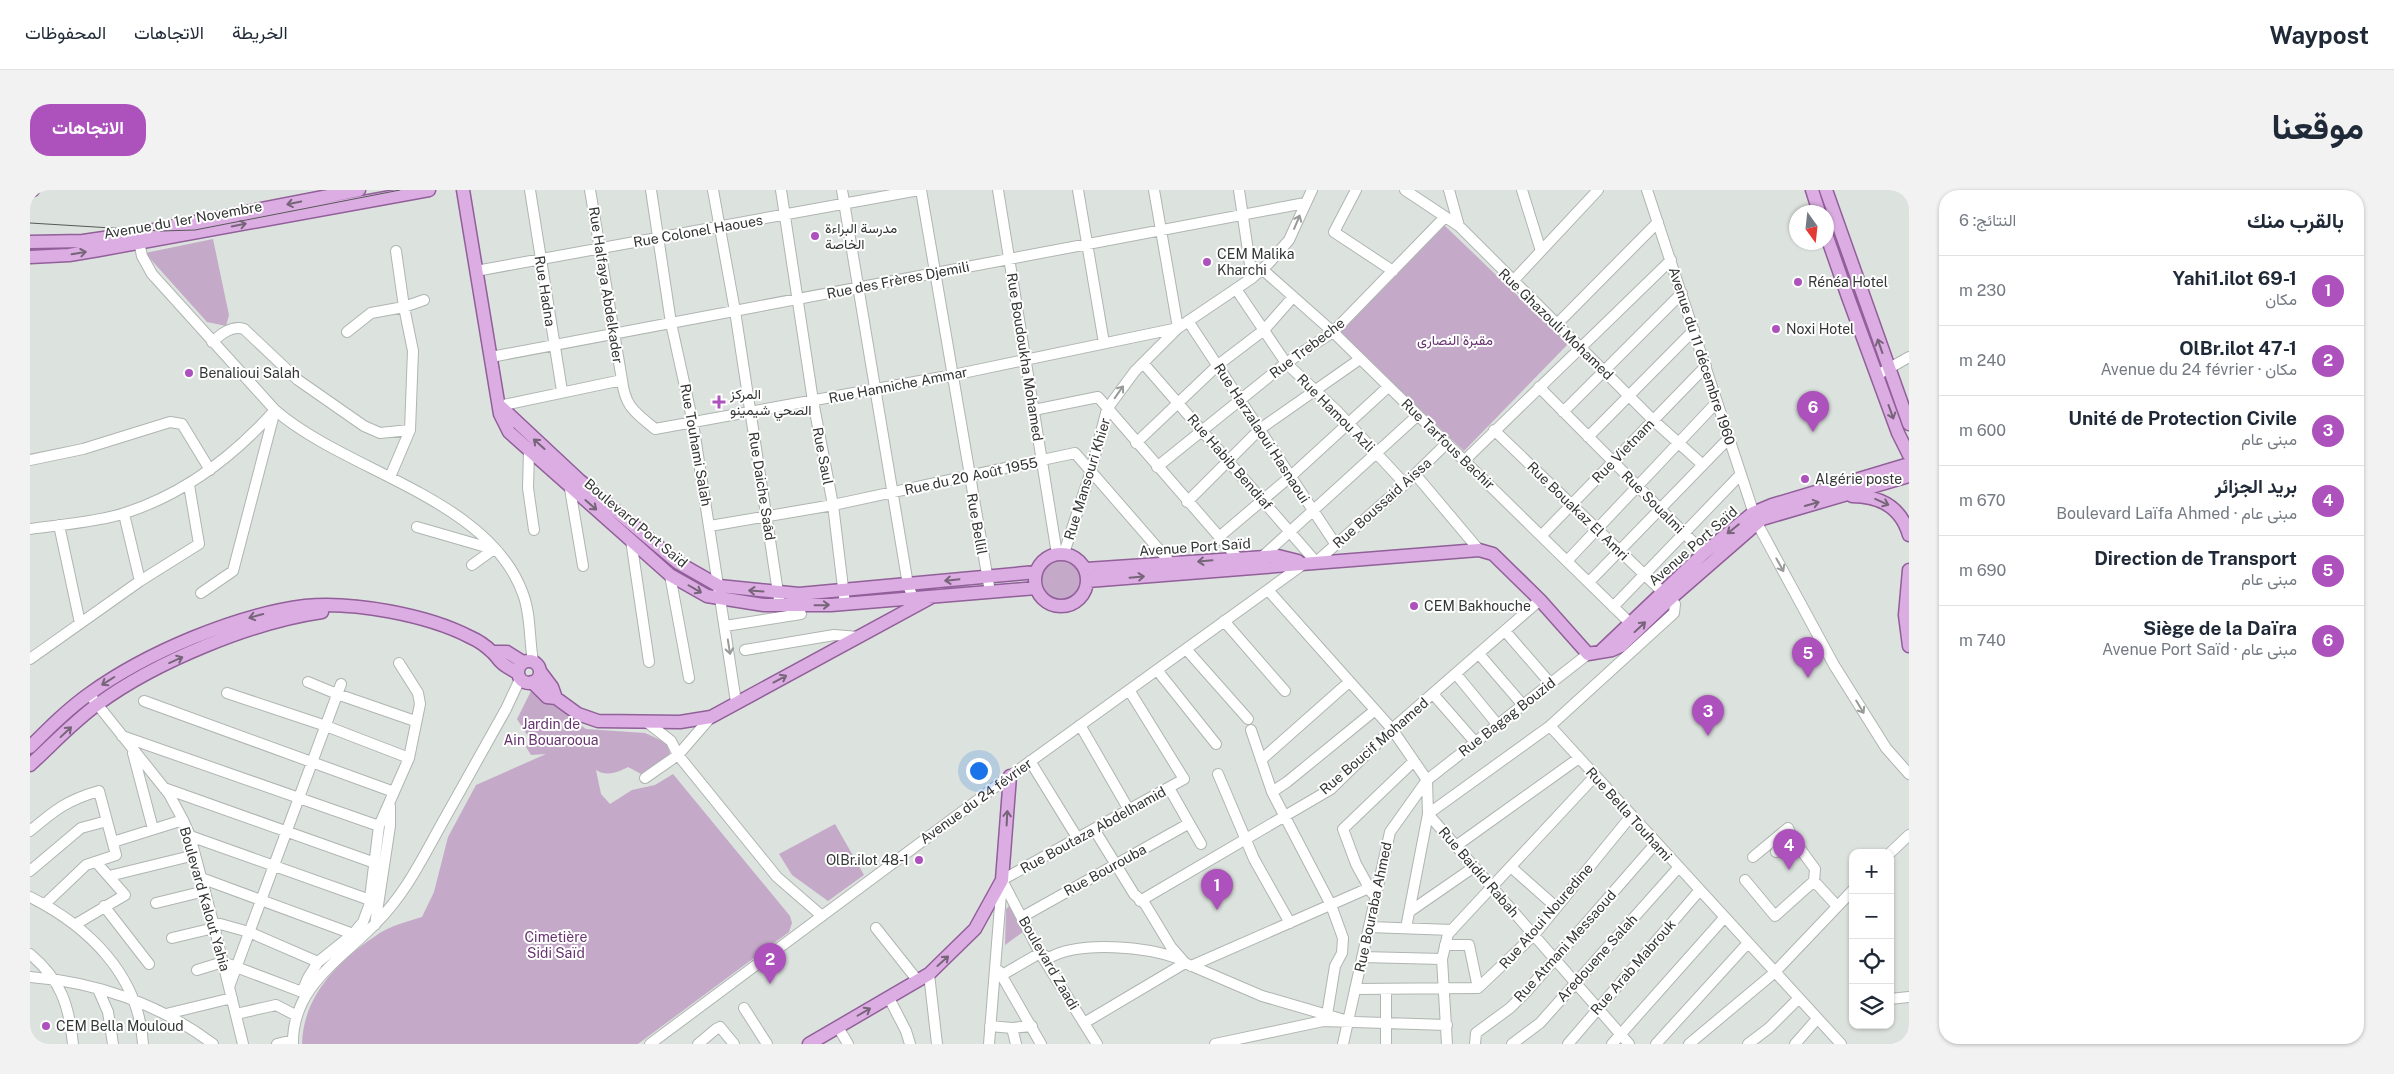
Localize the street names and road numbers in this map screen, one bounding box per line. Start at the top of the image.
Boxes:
street label: Avenue du 1er Novembre [103,198,263,242]
street label: Rue Halfaya Abdelkader [586,205,626,365]
street label: Rue Colonel Haoues [632,212,764,250]
street label: Rue Hadna [532,254,558,328]
street label: Rue des Frères Djemili [825,258,971,302]
street label: Rue Ghazouli Mohamed [1495,265,1617,383]
street label: Avenue du 11 décembre 1960 [1666,265,1738,447]
street label: Rue Boudoukha Mohamed [1004,272,1046,442]
street label: Rue Trebeche [1266,315,1348,381]
street label: Rue Harzalaoui Hasnaoui [1211,360,1313,506]
street label: Rue Hanniche Ammar [827,364,969,406]
street label: Rue Hamou Azli [1294,371,1378,455]
street label: Rue Touhami Salah [677,383,715,507]
street label: Rue Tarfous Bachir [1398,395,1498,493]
street label: Rue Habib Bendiaf [1184,411,1276,513]
street label: Rue Mansouri Khier [1061,416,1113,542]
street label: Rue Vietnam [1589,416,1657,486]
street label: Rue Saul [810,426,836,486]
street label: Rue Daiche Saâd [746,431,778,541]
street label: Rue du 20 Août 1955 [903,454,1039,498]
street label: Rue Boussaid Aissa [1330,455,1434,551]
street label: Rue Bouakaz El Amri [1524,459,1632,563]
street label: Rue Soualmi [1618,467,1688,537]
street label: Boulevard Port Saïd [581,475,691,571]
street label: Rue Bellil [964,492,990,556]
street label: Avenue Port Saïd [1646,503,1740,589]
street label: Avenue Port Saïd [1139,535,1251,559]
street label: Rue Bagag Bouzid [1455,674,1559,760]
street label: Rue Boucif Mohamed [1316,695,1432,797]
street label: Avenue du 24 février [917,755,1035,847]
street label: Rue Bella Touhami [1583,764,1675,864]
street label: Rue Boutaza Abdelhamid [1018,783,1168,877]
street label: Rue Baidid Rabah [1436,824,1522,920]
street label: Boulevard Kalout Yahia [177,825,233,973]
street label: Rue Bouraba Ahmed [1351,840,1395,974]
street label: Rue Bourouba [1061,841,1149,899]
street label: Rue Atoui Nouredine [1496,860,1596,972]
street label: Rue Atmani Messaoud [1511,887,1619,1005]
street label: Aredouene Salah [1554,911,1640,1005]
street label: Boulevard Zaadi [1016,913,1082,1013]
street label: Rue Arab Mabrouk [1587,916,1679,1018]

